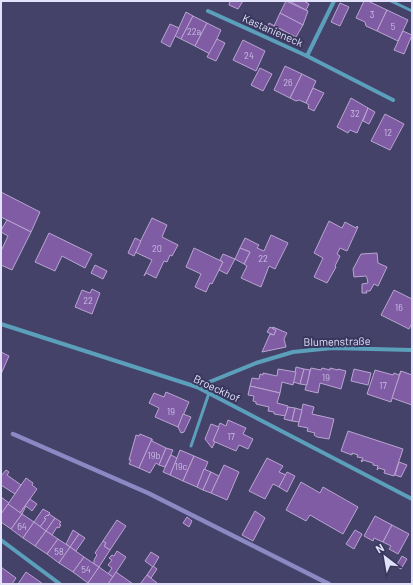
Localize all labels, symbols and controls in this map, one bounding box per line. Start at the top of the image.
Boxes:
house number: 3 [370,9,375,20]
street label: Kastanieneck [241,11,306,49]
house number: 5 [391,21,396,32]
house number: 22a [187,26,201,37]
house number: 24 [244,50,254,61]
house number: 26 [283,77,293,88]
house number: 32 [350,108,360,119]
house number: 12 [384,127,392,138]
house number: 20 [152,243,162,254]
house number: 22 [258,253,268,264]
house number: 22 [83,295,93,306]
house number: 16 [395,302,403,313]
street label: Blumenstraße [303,334,371,348]
street label: Broeckhof [192,372,242,404]
house number: 19 [322,372,330,383]
house number: 17 [379,380,387,391]
house number: 19 [167,406,175,417]
house number: 17 [227,431,235,442]
house number: 19b [148,450,160,461]
house number: 19c [175,461,188,472]
house number: 64 [17,521,27,532]
north arrow [365,537,405,577]
text: N [373,541,386,555]
house number: 58 [54,546,64,557]
house number: 54 [81,564,91,575]

